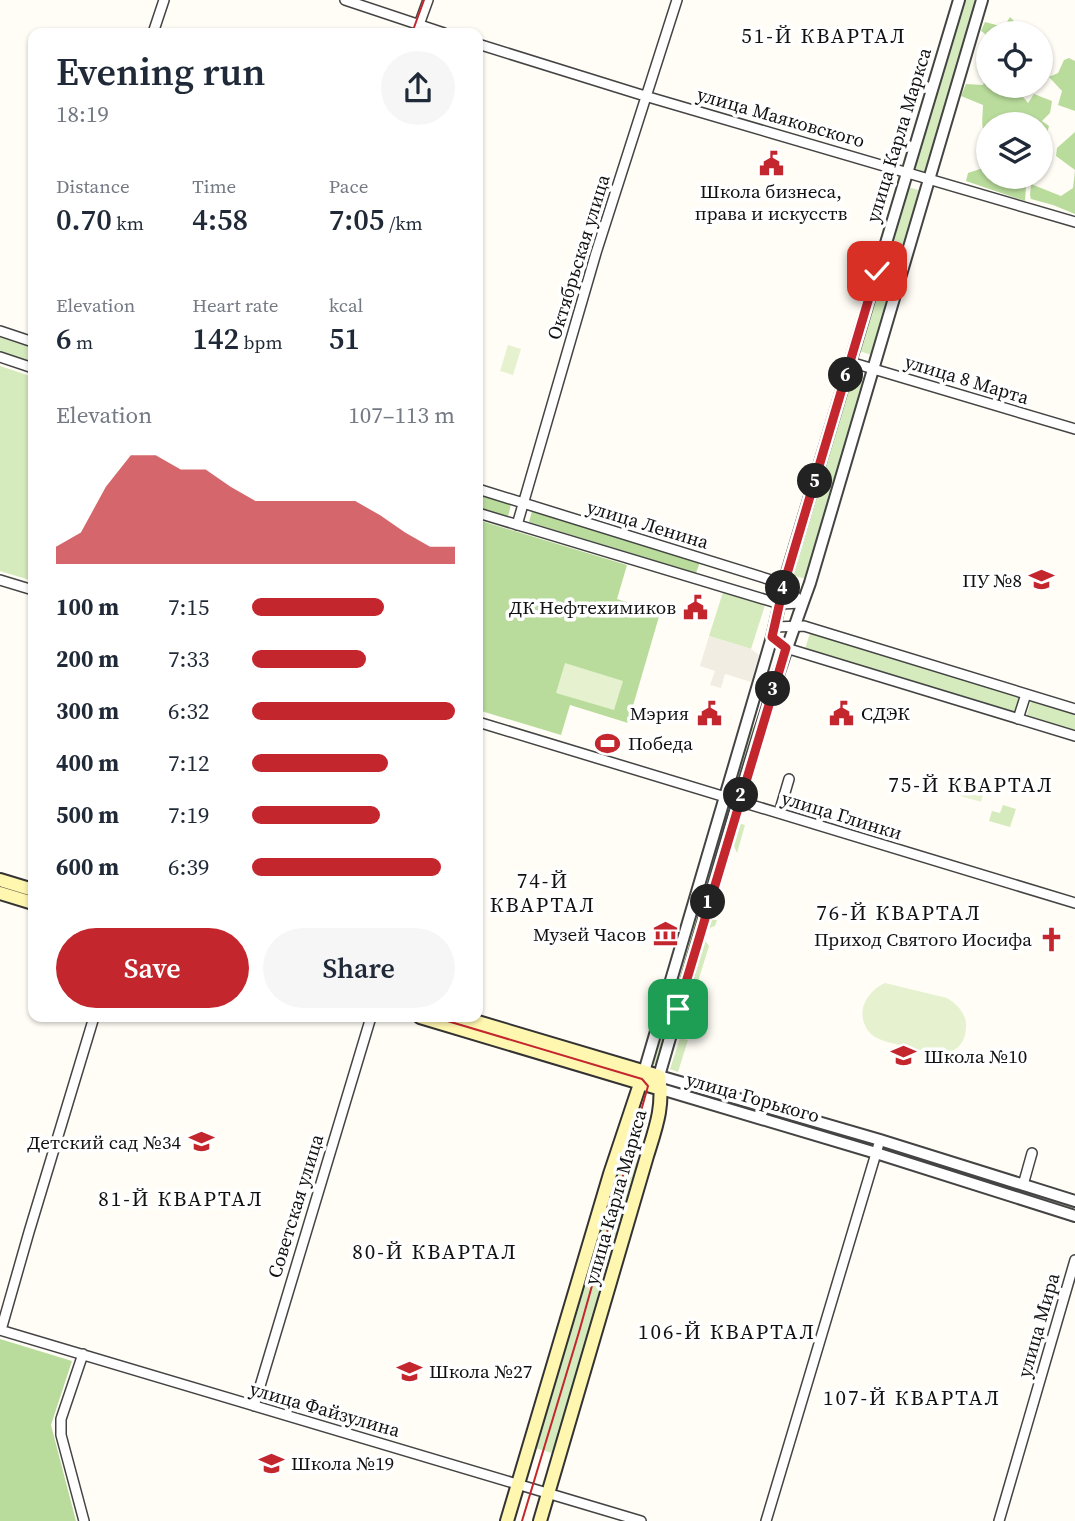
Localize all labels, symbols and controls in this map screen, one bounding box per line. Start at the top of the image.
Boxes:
district label: 51-Й КВАРТАЛ [741,21,907,50]
map controls [976,21,1053,189]
button: locate [976,21,1053,98]
street label: улица Карла Маркса [859,44,937,226]
text: Evening run [56,46,265,98]
button: share [381,51,455,125]
street label: улица Маяковского [694,81,868,153]
text: 18:19 [56,98,109,130]
button: layers [976,112,1053,189]
public building icon: Школа бизнеса, права и искусств [757,149,785,177]
street label: Октябрьская улица [540,171,616,343]
text: Distance [56,173,130,199]
text: Time [192,173,236,199]
text: Pace [329,173,368,199]
place label: Школа бизнеса, права и искусств [695,178,847,226]
text: 0.70 [56,199,112,240]
text: 4:58 [192,199,248,240]
text: 7:05 [329,199,384,240]
text: km [112,210,144,236]
text: /km [384,210,423,236]
pin [847,241,907,301]
icon: check [858,252,896,290]
text: Elevation [56,292,135,318]
text: Heart rate [192,292,278,318]
text: kcal [329,292,363,318]
text: 6 [56,318,72,359]
text: 142 [192,318,239,359]
text: 51 [329,318,360,359]
text: m [72,329,93,355]
text: bpm [239,329,283,355]
street label: улица 8 Марта [902,348,1033,410]
pin: 6 [828,358,864,392]
text: 6 [840,361,851,387]
text: Elevation [56,399,152,431]
text: 107–113 m [348,399,455,431]
pin: 5 [798,463,832,498]
text: 5 [809,467,820,493]
street label: улица Ленина [584,493,713,555]
school or university icon: ПУ №8 [1028,566,1056,594]
place label: ПУ №8 [962,567,1022,593]
pin: 4 [766,570,800,606]
text: 4 [777,574,788,600]
text: 100 m [56,591,119,623]
text: 7:15 [168,591,209,623]
public building icon: ДК Нефтехимиков [682,593,710,621]
place label: ДК Нефтехимиков [509,594,676,620]
text: 200 m [56,643,119,675]
text: 7:33 [168,643,209,675]
pin: 3 [756,672,790,706]
text: 3 [767,675,778,701]
text: 300 m [56,695,119,727]
text: 6:32 [168,695,209,727]
public building icon: Мэрия [695,699,723,727]
public building icon: СДЭК [827,699,855,727]
place label: Мэрия [630,700,689,726]
place label: СДЭК [861,700,910,726]
sports icon: Победа [594,729,622,757]
place label: Победа [628,730,693,756]
text: 400 m [56,747,119,779]
text: 7:12 [168,747,209,779]
district label: 75-Й КВАРТАЛ [888,770,1054,799]
pin: 2 [724,778,758,812]
text: 2 [735,781,746,807]
street label: улица Глинки [779,784,905,846]
text: 500 m [56,799,119,831]
text: 7:19 [168,799,209,831]
text: 600 m [56,851,119,883]
text: 6:39 [168,851,209,883]
district label: 74-Й КВАРТАЛ [490,866,596,919]
pin: 1 [690,884,726,920]
text: 1 [702,888,713,914]
district label: 76-Й КВАРТАЛ [816,898,982,927]
museum icon: Музей Часов [652,920,680,948]
place label: Музей Часов [533,921,646,947]
church icon: Приход Святого Иосифа [1038,925,1066,953]
place label: Приход Святого Иосифа [814,926,1032,952]
button: Save [56,928,249,1008]
button: Share [263,928,455,1008]
pin [648,979,708,1039]
icon: arrive [659,990,697,1028]
school or university icon: Школа №10 [890,1042,918,1070]
place label: Школа №10 [924,1043,1027,1069]
street label: улица Горького [683,1066,823,1128]
street label: улица Карла Маркса [577,1106,653,1288]
school or university icon: Детский сад №34 [187,1128,215,1156]
place label: Детский сад №34 [27,1129,181,1155]
street label: Советская улица [261,1131,329,1281]
district label: 81-Й КВАРТАЛ [98,1184,264,1213]
district label: 80-Й КВАРТАЛ [352,1237,518,1266]
street label: улица Мира [1011,1269,1065,1380]
district label: 106-Й КВАРТАЛ [638,1317,816,1346]
school or university icon: Школа №27 [395,1357,423,1385]
place label: Школа №27 [429,1358,532,1384]
street label: улица Файзулина [247,1375,404,1443]
district label: 107-Й КВАРТАЛ [823,1383,1001,1412]
school or university icon: Школа №19 [257,1449,285,1477]
place label: Школа №19 [291,1450,394,1476]

